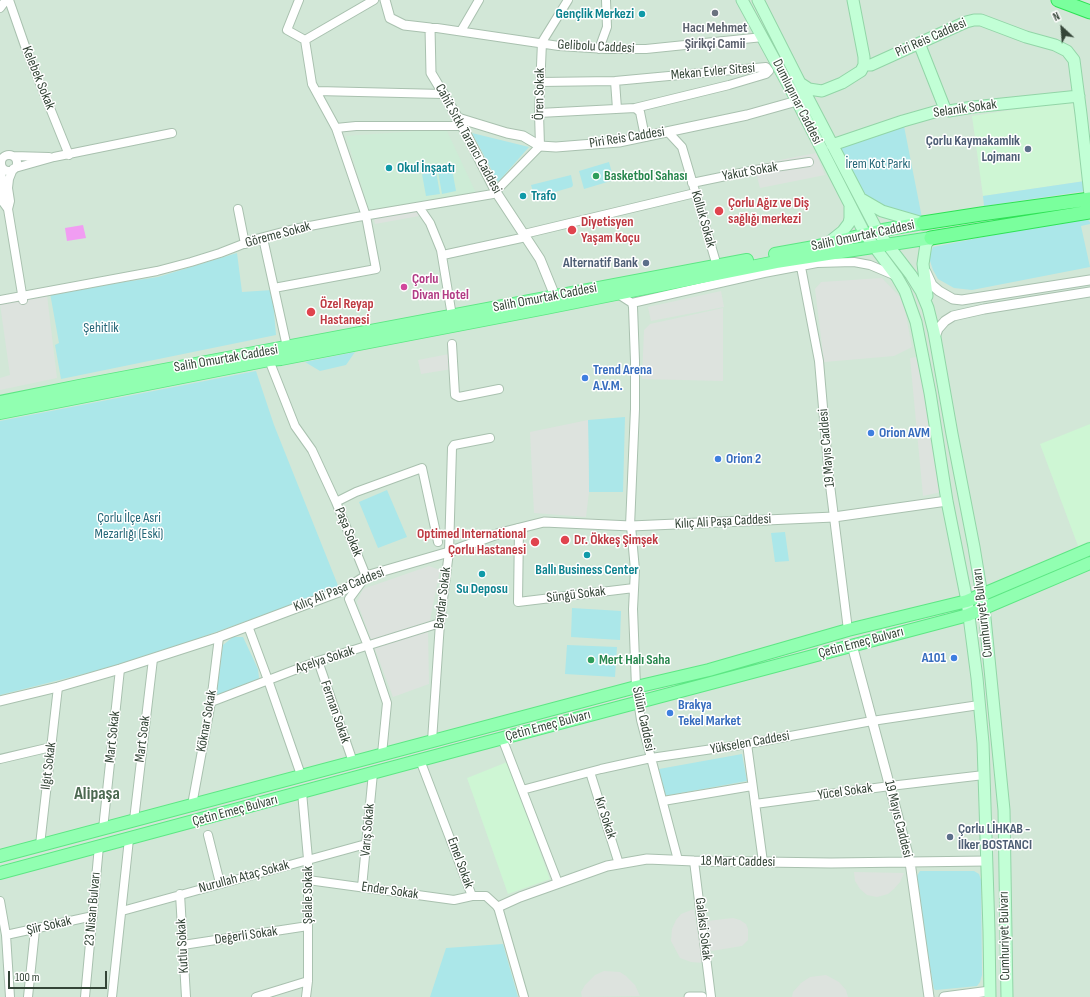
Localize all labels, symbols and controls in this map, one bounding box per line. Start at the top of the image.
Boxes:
place label: Gençlik Merkezi [556,6,634,22]
marker: Hacı Mehmet Şirikçi Camii [710,8,720,18]
north arrow [1042,8,1082,48]
marker: Gençlik Merkezi [637,9,647,19]
text: N [1051,10,1062,24]
street label: Piri Reis Caddesi [893,15,969,61]
place label: Hacı Mehmet Şirikçi Camii [683,20,747,52]
street label: Gelibolu Caddesi [557,37,635,57]
street label: Kelebek Sokak [18,44,58,112]
street label: Dumlupınar Caddesi [768,57,826,147]
street label: Mekan Evler Sitesi [670,60,756,84]
street label: Ören Sokak [531,68,549,120]
street label: Cahit Sıtkı Tarancı Caddesi [431,81,505,197]
street label: Selanik Sokak [932,96,998,122]
street label: Piri Reis Caddesi [588,124,666,152]
place label: Çorlu Kaymakamlık Lojmanı [926,133,1020,166]
marker: Çorlu Kaymakamlık Lojmanı [1023,144,1033,154]
park label: İrem Kot Parkı [846,156,910,172]
street label: Yakut Sokak [721,159,779,185]
place label: Okul İnşaatı [397,160,455,176]
marker: Okul İnşaatı [384,163,394,173]
place label: Basketbol Sahası [604,168,687,184]
marker: Basketbol Sahası [591,171,601,181]
place label: Trafo [531,188,556,204]
street label: Kolluk Sokak [687,189,719,249]
marker: Trafo [518,191,528,201]
place label: Çorlu Ağız ve Diş sağlığı merkezi [728,195,809,228]
marker: Çorlu Ağız ve Diş sağlığı merkezi [713,205,725,217]
place label: Diyetisyen Yaşam Koçu [581,214,640,246]
street label: Salih Omurtak Caddesi [810,217,916,255]
street label: Göreme Sokak [243,218,313,252]
marker: Diyetisyen Yaşam Koçu [566,224,578,236]
place label: Alternatif Bank [563,255,638,271]
marker: Alternatif Bank [641,258,651,268]
place label: Çorlu Divan Hotel [412,271,469,304]
street label: Salih Omurtak Caddesi [492,280,598,316]
marker: Çorlu Divan Hotel [399,282,409,292]
place label: Özel Reyap Hastanesi [320,296,373,328]
marker: Özel Reyap Hastanesi [305,306,317,318]
park label: Şehitlik [83,320,119,336]
street label: Salih Omurtak Caddesi [173,342,279,376]
place label: Trend Arena A.V.M. [593,362,652,394]
marker: Trend Arena A.V.M. [580,373,590,383]
street label: 19 Mayıs Caddesi [815,408,839,488]
place label: Orion AVM [879,425,930,441]
marker: Orion AVM [866,428,876,438]
place label: Orion 2 [726,451,761,467]
marker: Orion 2 [713,454,723,464]
street label: Paşa Sokak [331,505,365,559]
park label: Çorlu İlçe Asri Mezarlığı (Eski) [95,510,163,542]
street label: Kılıç Ali Paşa Caddesi [674,511,772,533]
place label: Optimed International Çorlu Hastanesi [417,526,526,558]
place label: Dr. Ökkeş Şimşek [574,532,658,548]
marker: Dr. Ökkeş Şimşek [559,534,571,546]
marker: Optimed International Çorlu Hastanesi [529,536,541,548]
marker: Ballı Business Center [582,550,592,560]
place label: Ballı Business Center [535,562,639,578]
street label: Kılıç Ali Paşa Caddesi [291,564,387,616]
street label: Baydar Sokak [431,566,455,630]
street label: Cumhuriyet Bulvarı [969,568,997,658]
marker: Su Deposu [477,569,487,579]
place label: Su Deposu [456,581,508,597]
street label: Süngü Sokak [546,583,606,607]
street label: Çetin Emeç Bulvarı [817,624,905,662]
street label: Açelya Sokak [294,643,356,677]
place label: A101 [922,650,946,666]
place label: Mert Halı Saha [599,652,670,668]
marker: A101 [949,653,959,663]
marker: Mert Halı Saha [586,655,596,665]
street label: Ferman Sokak [316,678,354,746]
street label: Sülün Caddesi [628,685,658,753]
street label: Köknar Sokak [193,689,221,753]
place label: Brakya Tekel Market [678,697,741,730]
street label: Çetin Emeç Bulvarı [504,707,592,745]
marker: Brakya Tekel Market [665,708,675,718]
street label: Mart Sokak [102,710,124,764]
street label: Mart Soak [132,715,154,763]
street label: Yükselen Caddesi [709,728,791,758]
street label: Ilgıt Sokak [38,741,60,791]
street label: 19 Mayıs Caddesi [880,779,916,859]
street label: Yücel Sokak [817,780,873,804]
district label: Alipaşa [74,783,120,805]
street label: Çetin Emeç Bulvarı [191,792,279,830]
street label: Kır Sokak [590,795,620,841]
street label: Varış Sokak [357,803,379,857]
place label: Çorlu LİHKAB - İlker BOSTANCI [958,821,1032,854]
marker: Çorlu LİHKAB - İlker BOSTANCI [945,832,955,842]
street label: Emel Sokak [443,835,477,891]
street label: 18 Mart Caddesi [701,853,775,871]
street label: Nurullah Ataç Sokak [197,857,291,897]
street label: Şelale Sokak [300,866,316,924]
street label: 23 Nisan Bulvarı [81,871,105,947]
street label: Ender Sokak [360,879,420,903]
street label: Cumhuriyet Bulvarı [996,891,1014,981]
street label: Galaksi Sokak [691,897,715,961]
street label: Şiir Sokak [25,913,73,939]
street label: Kutlu Sokak [173,918,193,974]
street label: Değerli Sokak [213,923,279,949]
scale bar [10,963,109,989]
text: 100 m [15,970,40,985]

